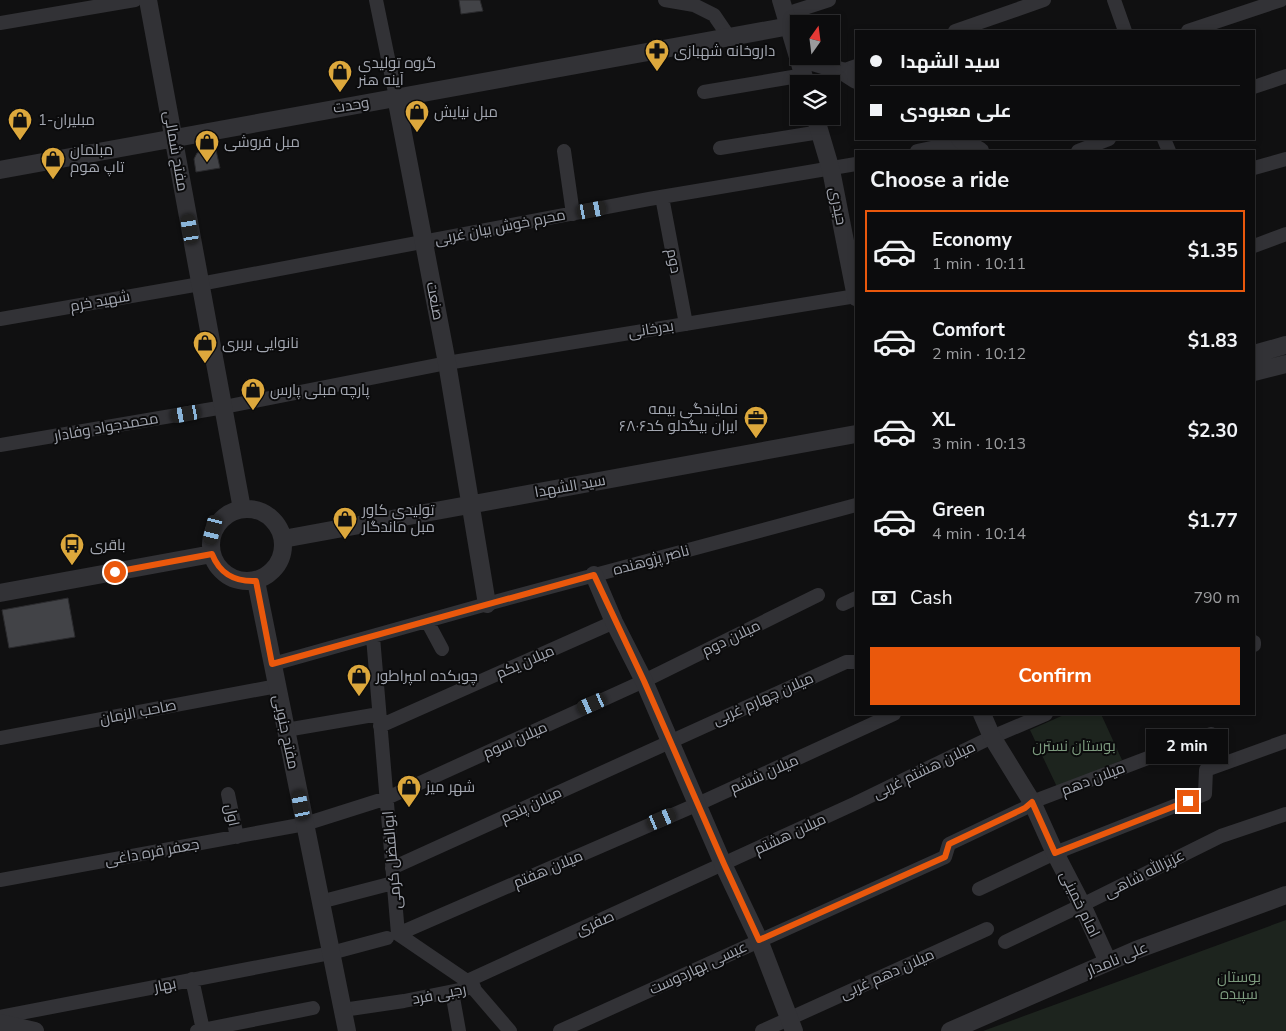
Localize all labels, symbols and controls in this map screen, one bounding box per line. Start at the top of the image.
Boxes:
north arrow [790,15,840,65]
map controls [790,15,840,125]
pharmacy icon: داروخانه شهبازی [644,38,670,72]
place label: داروخانه شهبازی [674,41,775,61]
text: سید الشهدا [900,49,1000,75]
place label: گروه تولیدی آینه هنر [357,53,436,90]
shop icon: گروه تولیدی آینه هنر [327,59,353,93]
button: layers [790,75,840,125]
street label: وحدت [331,92,371,118]
text: علی معبودی [900,98,1012,124]
shop icon: مبل نیایش [404,99,430,133]
place label: مبل نیایش [434,102,498,122]
shop icon: مبلیران-1 [7,107,33,141]
street label: مفتح شمالی [158,109,193,193]
place label: مبلیران-1 [38,110,95,130]
shop icon: مبل فروشی [194,129,220,163]
place label: مبل فروشی [224,132,300,152]
place label: مبلمان تاپ هوم [70,140,124,177]
shop icon: مبلمان تاپ هوم [40,146,66,180]
text: Choose a ride [870,165,1009,195]
street label: حیدری [825,185,851,227]
car [575,200,608,220]
street label: محرم خوش بیان غربی [433,205,567,249]
car [180,213,199,245]
text: Economy [932,227,1012,253]
icon: car [872,229,917,274]
text: $1.35 [1188,238,1238,264]
street label: دوم [662,247,686,275]
text: 1 min · 10:11 [932,253,1026,275]
street label: صنعت [422,280,448,322]
street label: شهید خرم [68,286,132,316]
street label: بدرخانی [627,316,675,342]
text: Comfort [932,317,1005,343]
icon: car [872,319,917,364]
text: $1.83 [1188,328,1238,354]
shop icon: نانوایی بربری [192,330,218,364]
place label: نانوایی بربری [222,333,299,353]
text: 2 min · 10:12 [932,343,1026,365]
shop icon: پارچه مبلی پارس [240,377,266,411]
place label: پارچه مبلی پارس [270,380,370,400]
place label: نمایندگی بیمه ایران بیگدلو کد۶۸۰۶ [619,399,738,436]
car [169,404,202,424]
office icon: نمایندگی بیمه ایران بیگدلو کد۶۸۰۶ [743,405,769,439]
text: XL [932,407,955,433]
street label: محمدجواد وفادار [51,408,160,446]
icon: car [872,409,917,454]
text: $2.30 [1188,418,1238,444]
text: 3 min · 10:13 [932,433,1026,455]
street label: سید الشهدا [533,470,607,502]
text: Green [932,497,985,523]
icon: car [872,499,917,544]
place label: تولیدی کاور مبل ماندگار [361,500,435,537]
shop icon: تولیدی کاور مبل ماندگار [332,506,358,540]
text: $1.77 [1188,508,1238,534]
car [202,514,223,546]
text: 4 min · 10:14 [932,523,1026,545]
bus stop icon: باقری [59,532,85,566]
place label: باقری [90,535,125,555]
street label: ناصر پژوهنده [611,540,691,580]
route start [104,561,126,583]
icon: cash [870,584,898,612]
text: Cash [910,585,952,611]
text: 790 m [1193,587,1240,609]
street label: میلان دوم [698,615,764,661]
street label: میلان یکم [493,640,557,684]
button: Confirm [870,647,1240,705]
shop icon: چوبکده امپراطور [346,663,372,697]
place label: چوبکده امپراطور [375,666,478,686]
street label: میلان چهارم غربی [709,668,817,730]
car [575,691,608,717]
street label: مفتح جنوبی [267,693,304,771]
street label: صاحب الزمان [98,695,178,729]
street label: میلان سوم [480,717,550,763]
callout: 2 min [1147,728,1229,764]
text: 2 min [1166,735,1208,757]
park label: بوستان نسترن [1032,736,1116,756]
street label: میلان هشتم غربی [869,737,979,803]
street label: میلان ششم [727,750,801,798]
street label: میلان دهم [1058,758,1128,800]
shop icon: شهر میز [396,774,422,808]
place label: شهر میز [425,777,475,797]
street label: میلان پنجم [497,782,565,828]
car [290,789,311,821]
route end [1177,790,1199,812]
street label: اول [220,802,244,828]
car [645,806,678,832]
street label: میلان هشتم [751,809,829,859]
street label: ابوالفضل کرمی [378,810,406,910]
street label: جعفر قره داغی [103,834,201,870]
street label: میلان هفتم [510,845,586,893]
street label: عزیزالله شاهی [1100,845,1188,903]
street label: امام خمینی [1055,867,1105,941]
street label: صفری [573,906,617,940]
street label: عیسی بهاردوست [646,937,750,999]
street label: علی نامدار [1082,937,1151,981]
street label: میلان دهم غربی [837,944,937,1004]
park label: بوستان سپیده [1217,967,1261,1004]
street label: بهار [151,973,178,997]
street label: رجبی فرد [410,979,468,1009]

